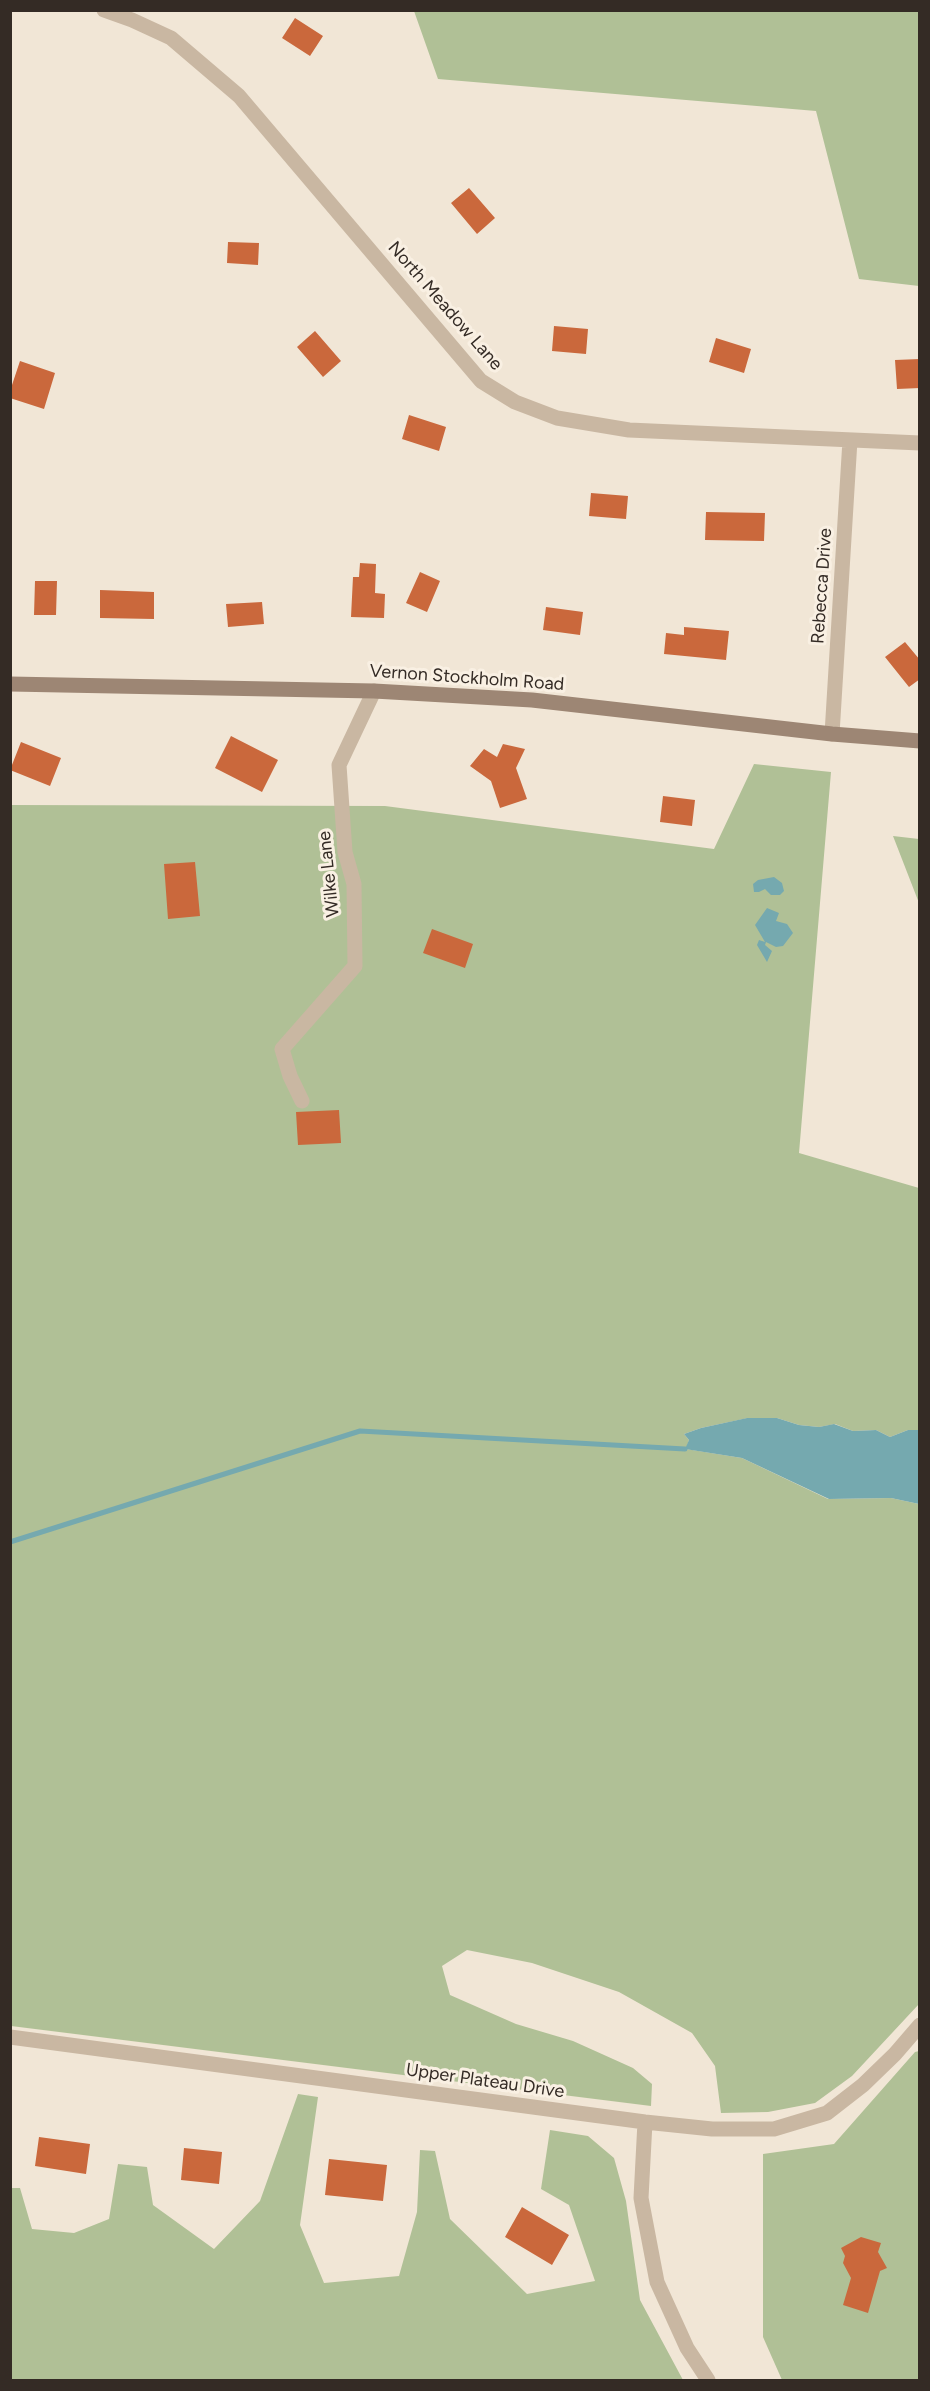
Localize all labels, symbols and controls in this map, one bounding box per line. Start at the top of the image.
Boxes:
street label: North Meadow Lane [383,237,507,375]
street label: Rebecca Drive [807,527,837,645]
street label: Vernon Stockholm Road [369,660,565,696]
street label: Wilke Lane [314,830,344,918]
street label: Upper Plateau Drive [404,2059,566,2103]

